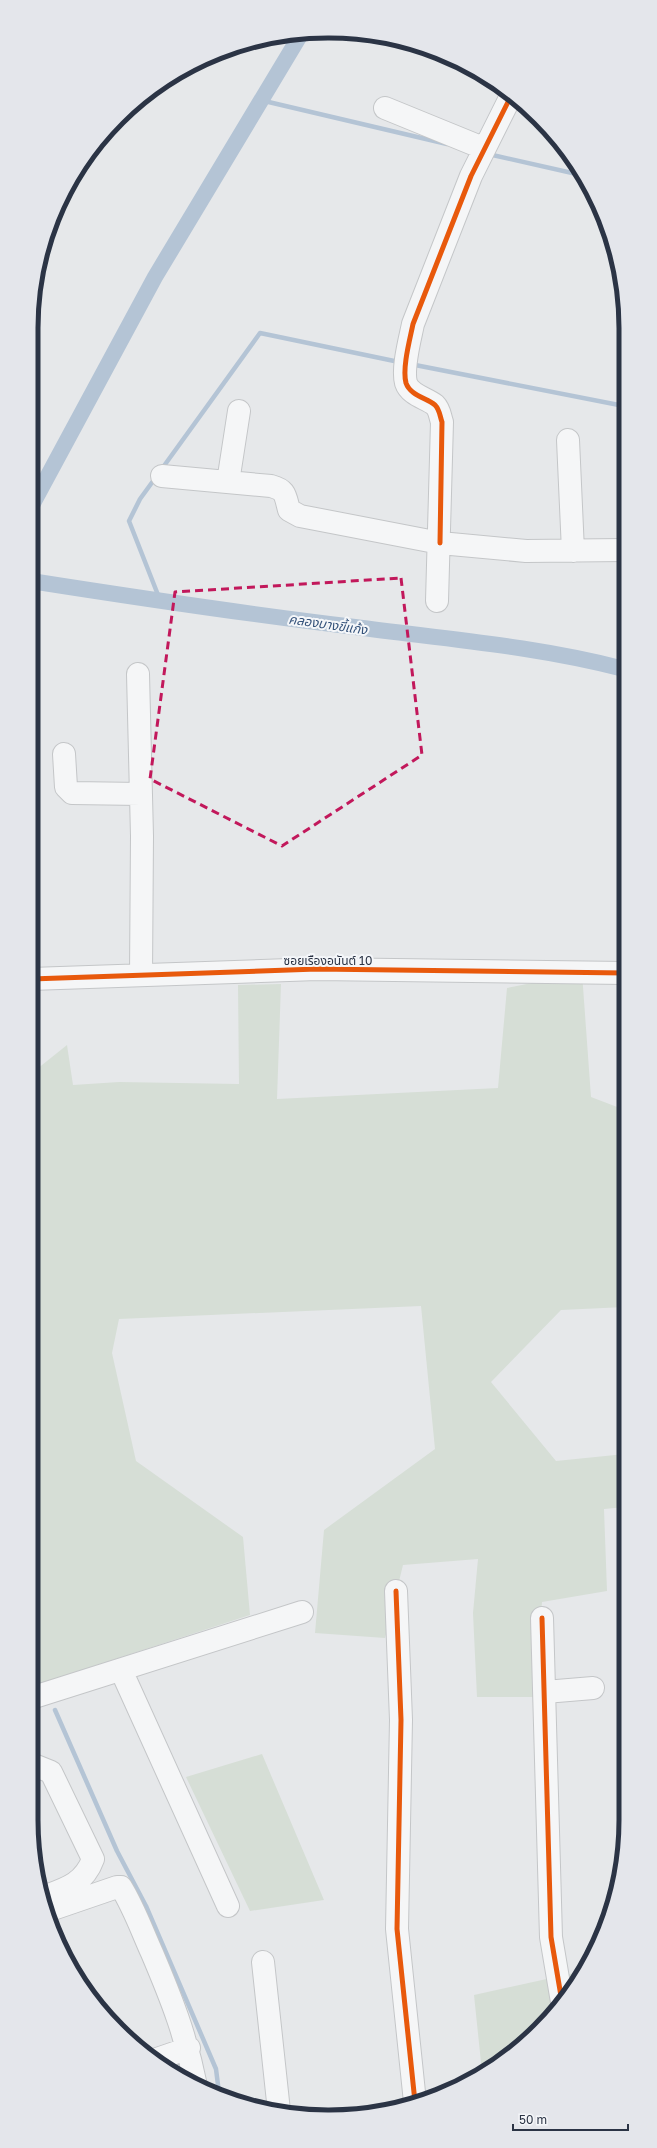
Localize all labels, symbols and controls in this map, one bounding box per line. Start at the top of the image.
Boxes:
water label: คลองบางขี้แก้ง [288,610,369,638]
street label: ซอยเรืองอนันต์ 10 [284,953,372,968]
scale bar [513,2106,628,2132]
text: 50 m [519,2112,547,2127]

